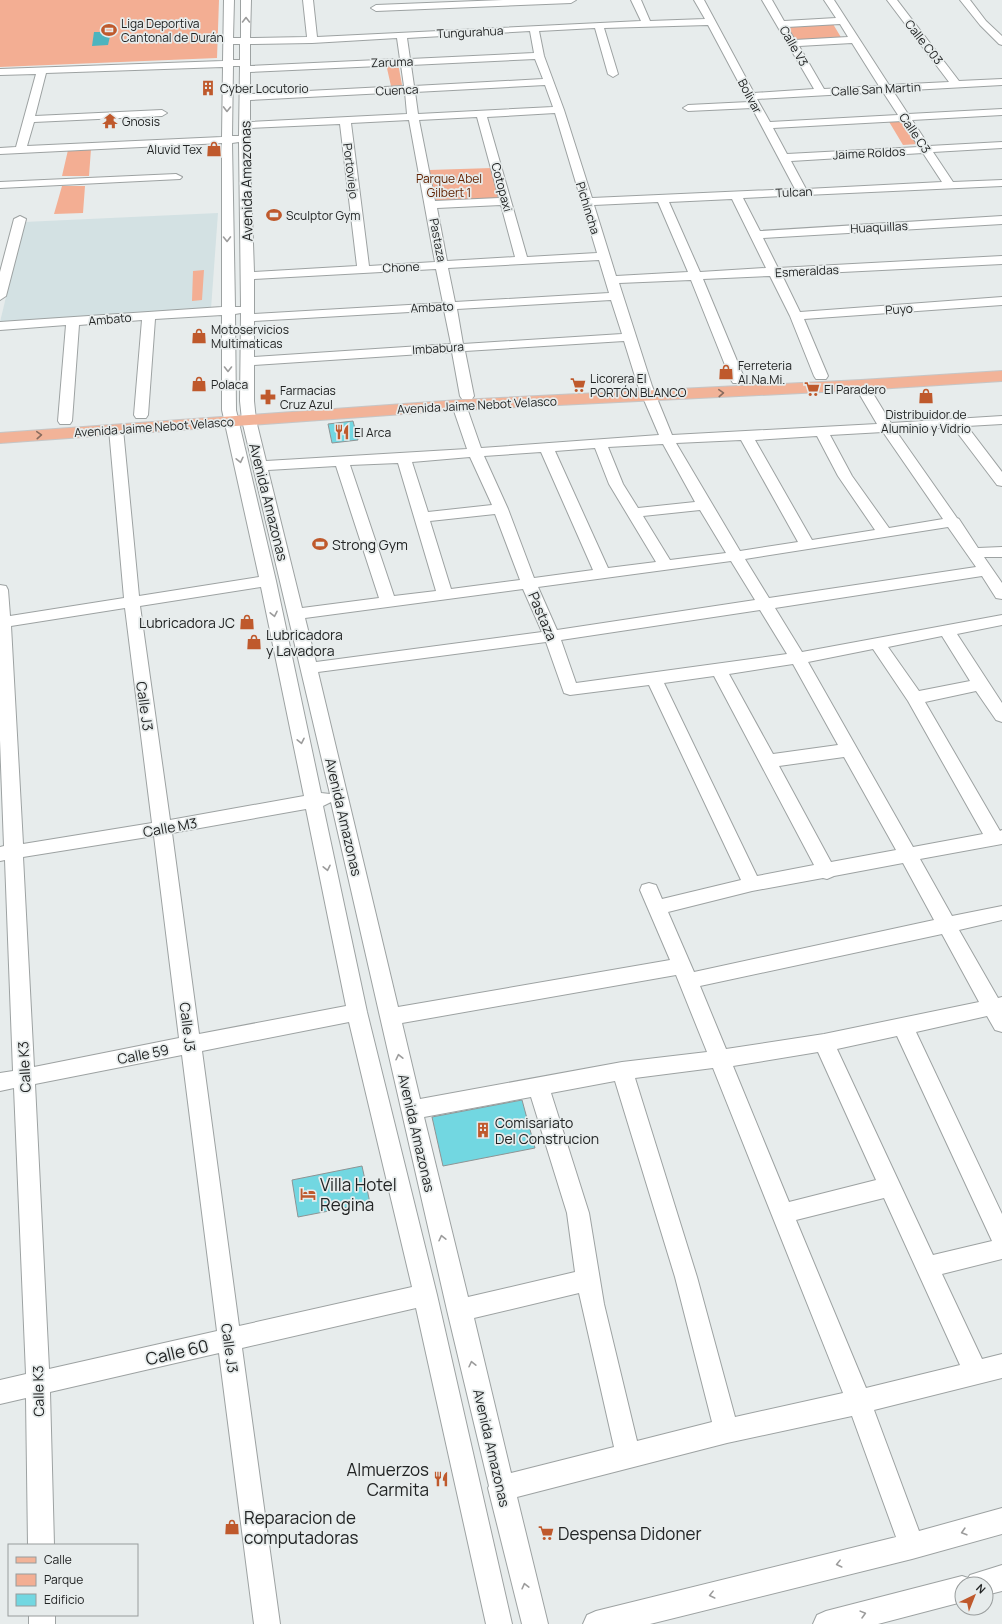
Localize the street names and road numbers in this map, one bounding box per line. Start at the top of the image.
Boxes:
street label: Calle C03 [901,16,947,68]
street label: Tungurahua [436,22,504,42]
street label: Calle V3 [776,23,812,69]
street label: Zaruma [371,53,413,71]
street label: Bolivar [734,76,766,117]
street label: Calle San Martin [831,78,921,100]
street label: Cuenca [375,80,419,100]
street label: Calle C3 [895,109,935,157]
street label: Avenida Amazonas [235,121,257,241]
street label: Portoviejo [339,142,363,200]
street label: Jaime Roldos [832,143,906,163]
street label: Cotopaxi [487,161,517,213]
street label: Pichincha [572,180,604,236]
street label: Tulcan [775,183,813,201]
street label: Pastaza [425,217,451,263]
street label: Huaquillas [850,217,908,237]
street label: Chone [382,258,420,276]
street label: Esmeraldas [775,261,839,281]
street label: Ambato [410,297,454,317]
street label: Puyo [885,300,913,318]
street label: Ambato [88,309,132,329]
street label: Imbabura [412,338,464,358]
street label: Avenida Jaime Nebot Velasco [397,392,557,418]
street label: Avenida Jaime Nebot Velasco [74,413,234,441]
street label: Avenida Amazonas [245,441,293,563]
street label: Pastaza [524,589,562,643]
street label: Calle J3 [132,680,158,732]
street label: Avenida Amazonas [321,756,367,878]
street label: Calle M3 [141,813,199,841]
street label: Calle J3 [176,1001,200,1053]
street label: Calle 59 [116,1040,170,1068]
street label: Calle K3 [13,1041,35,1093]
street label: Avenida Amazonas [394,1072,440,1194]
street label: Calle J3 [217,1322,243,1374]
street label: Calle 60 [143,1334,211,1370]
street label: Calle K3 [28,1365,48,1417]
street label: Avenida Amazonas [469,1387,515,1509]

